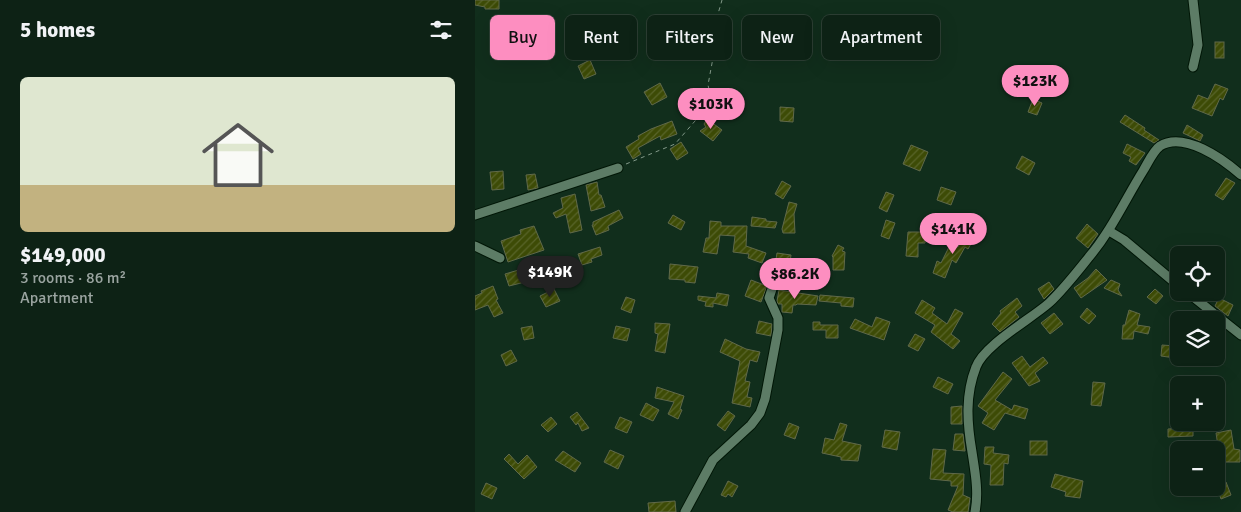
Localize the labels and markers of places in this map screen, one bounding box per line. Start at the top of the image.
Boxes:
pin: $123K [1000,64,1070,107]
pin: $103K [676,88,746,130]
pin: $141K [918,212,988,255]
pin: $149K [515,256,585,298]
pin: $86.2K [754,258,836,300]

